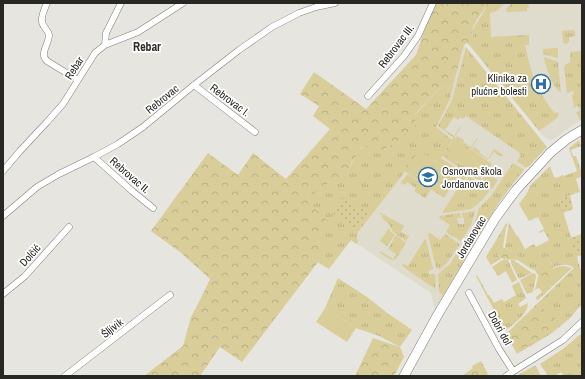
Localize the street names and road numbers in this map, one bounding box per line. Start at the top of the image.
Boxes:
street label: Rebrovac III. [375,21,417,71]
street label: Rebar [61,54,87,82]
street label: Rebrovac [143,81,182,117]
street label: Rebrovac I. [207,81,253,119]
street label: Rebrovac II. [107,154,153,196]
street label: Jordanovac [453,213,489,261]
street label: Dolčić [16,241,44,269]
street label: Dobri dol [485,309,515,347]
street label: Šljivik [98,315,126,341]

